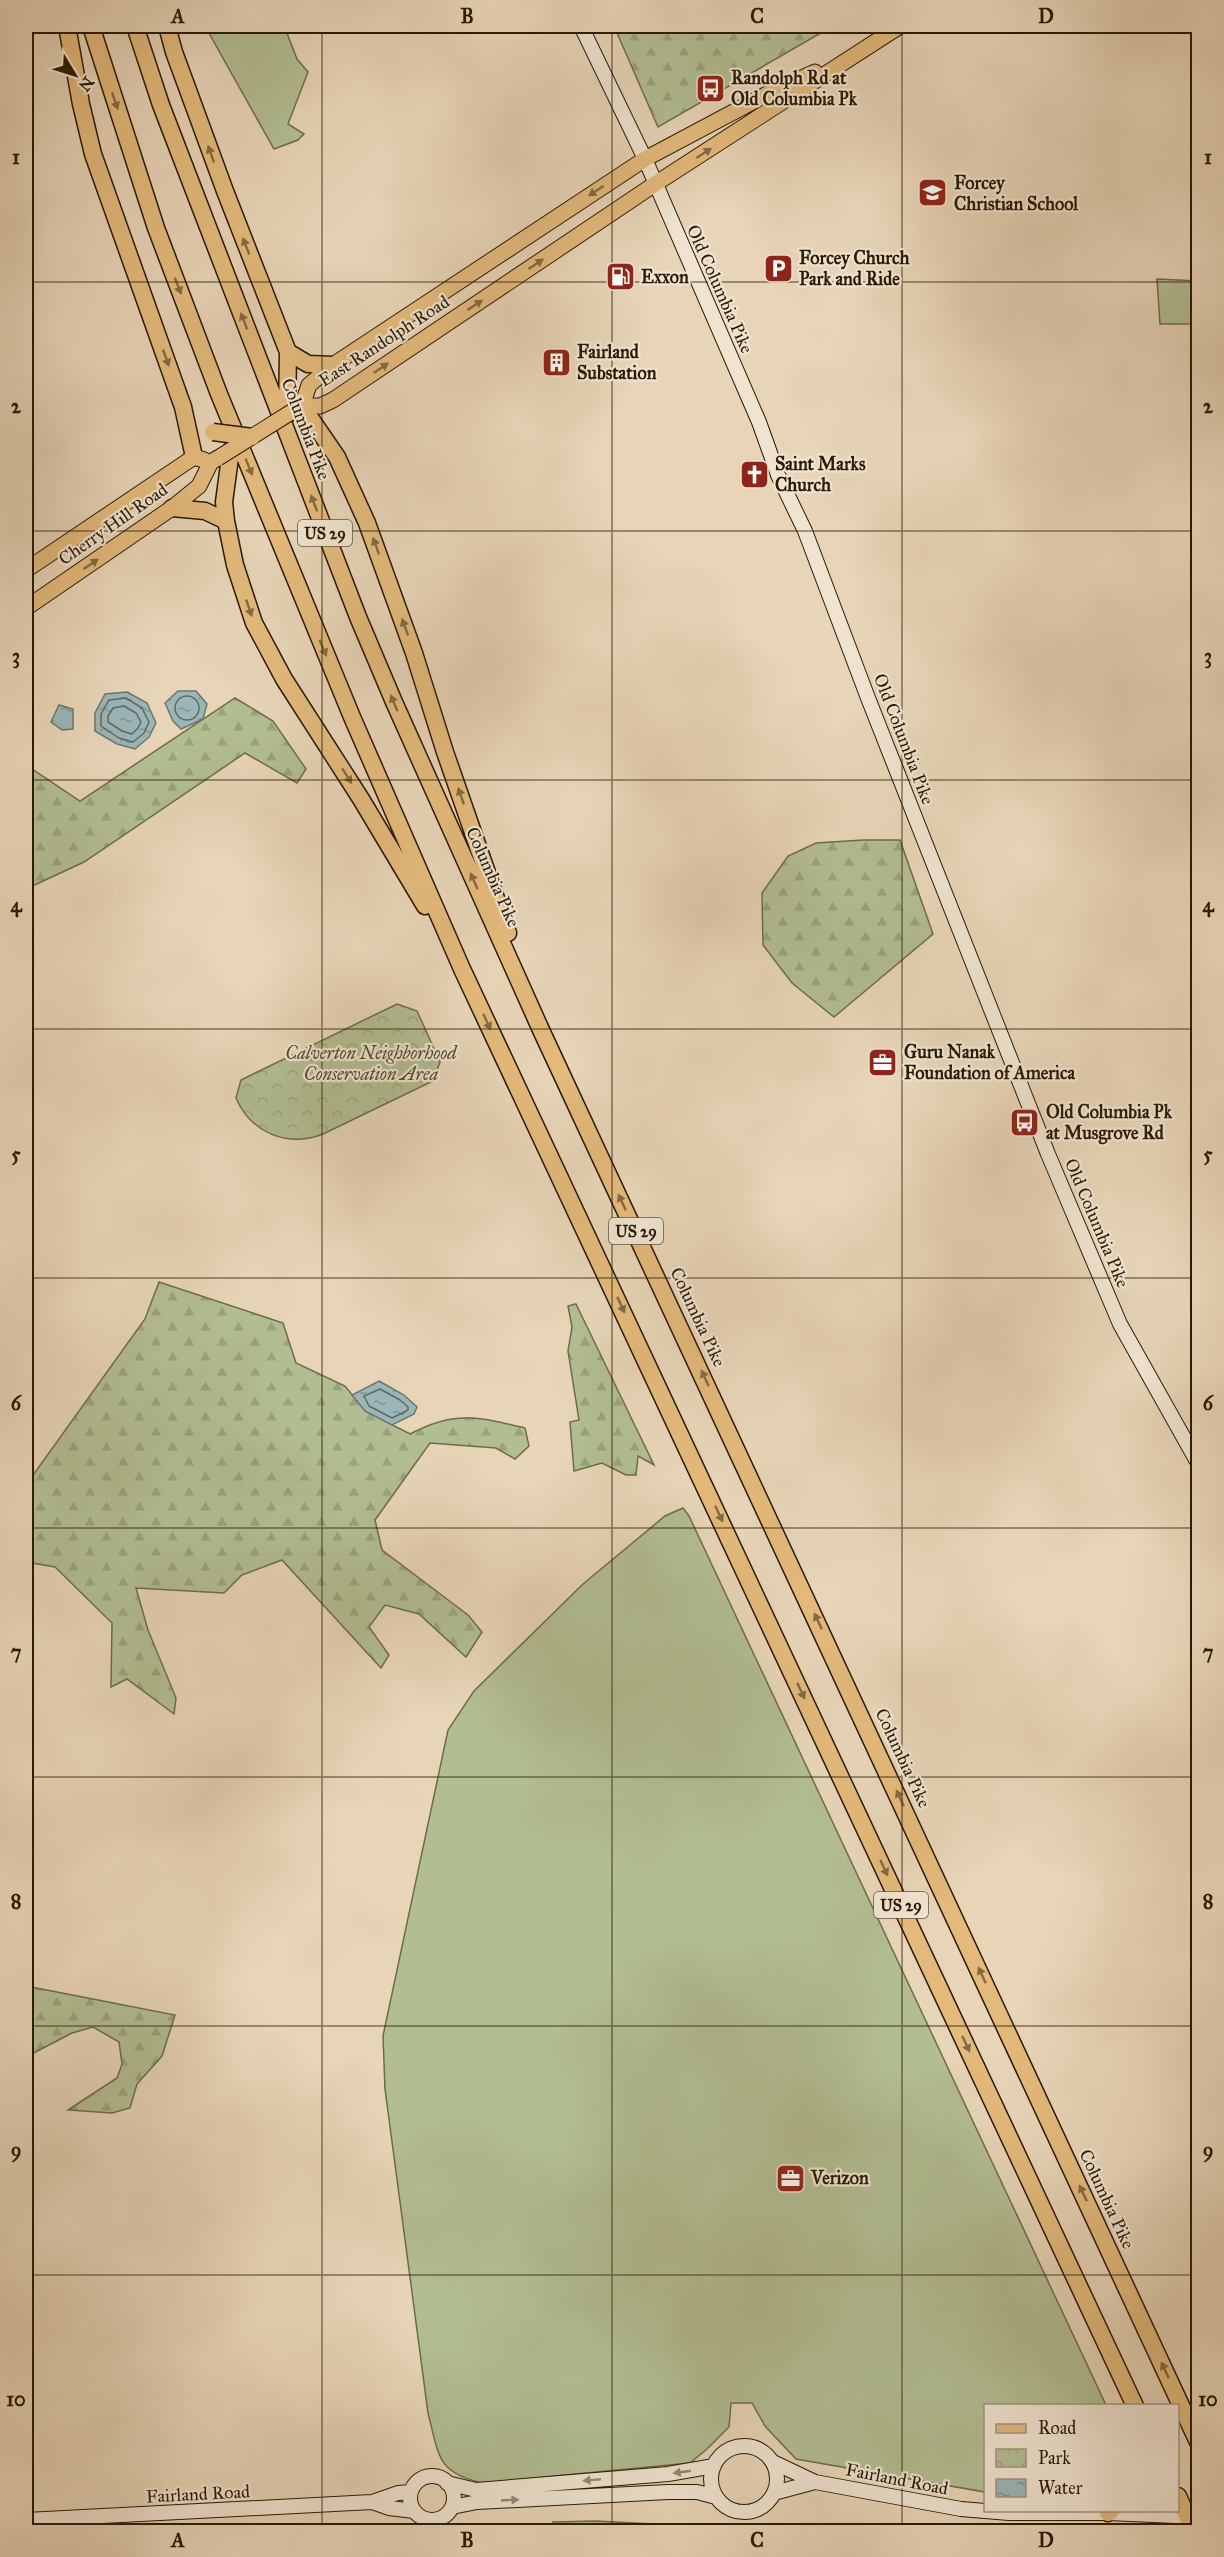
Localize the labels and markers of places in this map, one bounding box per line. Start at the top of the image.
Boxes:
place label: Randolph Rd at Old Columbia Pk [731,67,858,110]
bus stop icon: Randolph Rd at Old Columbia Pk [694,72,726,104]
place label: Forcey Christian School [954,172,1079,215]
school or university icon: Forcey Christian School [917,177,949,209]
place label: Forcey Church Park and Ride [799,247,911,290]
parking icon: Forcey Church Park and Ride [762,252,794,284]
fuel station icon: Exxon [604,261,636,293]
place label: Exxon [641,266,689,288]
place label: Fairland Substation [577,341,657,384]
building icon: Fairland Substation [540,346,572,378]
place label: Saint Marks Church [775,453,866,496]
church icon: Saint Marks Church [738,458,770,490]
place label: Guru Nanak Foundation of America [904,1041,1076,1084]
office icon: Guru Nanak Foundation of America [867,1046,899,1078]
place label: Old Columbia Pk at Musgrove Rd [1046,1101,1173,1145]
bus stop icon: Old Columbia Pk at Musgrove Rd [1009,1106,1041,1138]
office icon: Verizon [774,2162,806,2194]
place label: Verizon [810,2167,869,2189]

